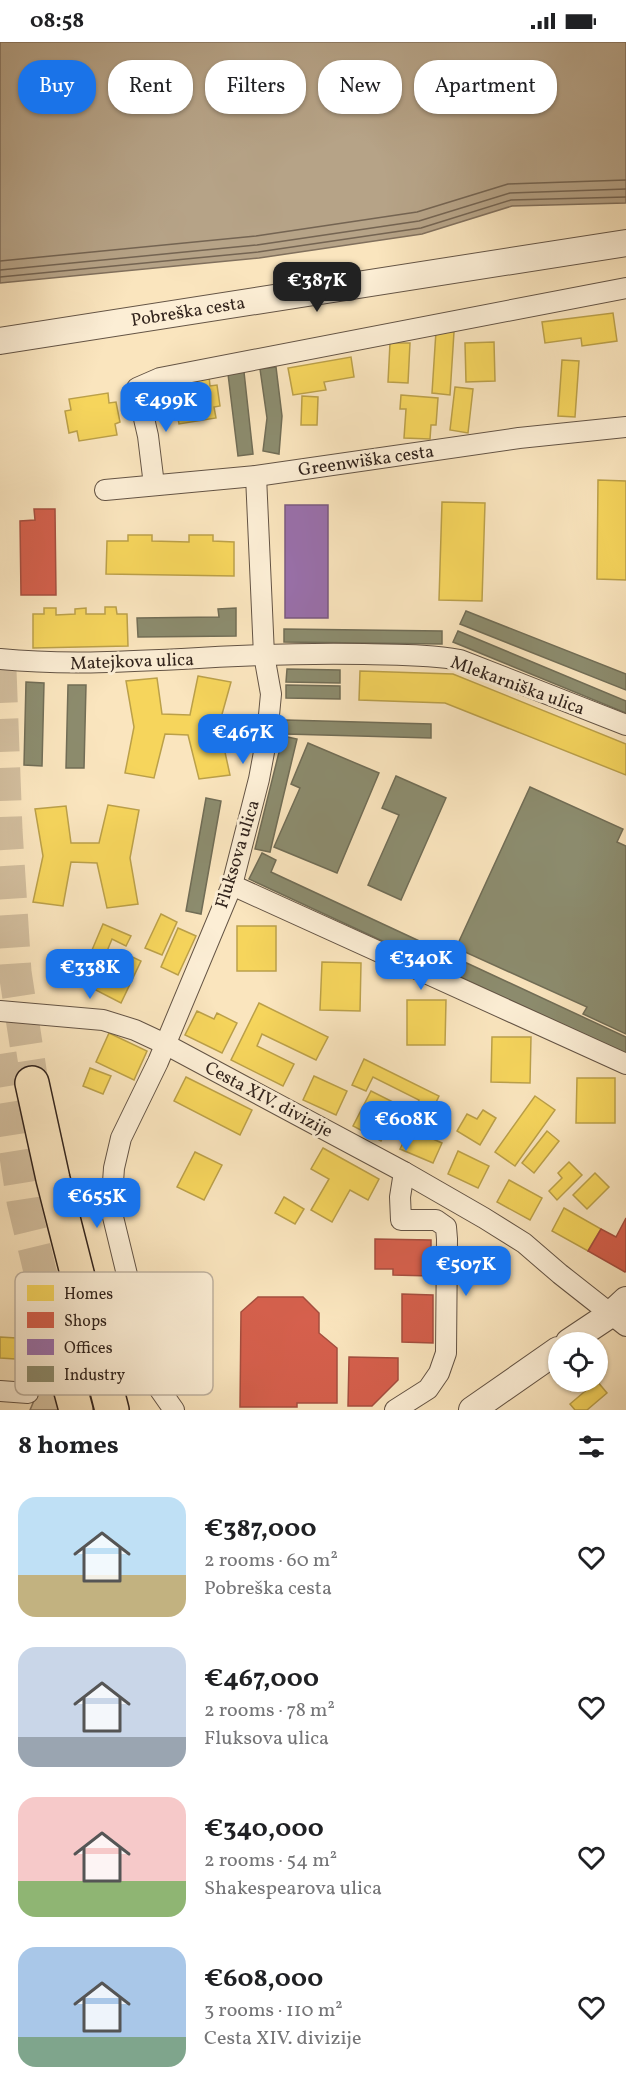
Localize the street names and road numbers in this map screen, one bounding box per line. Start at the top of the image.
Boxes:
street label: Pobreška cesta [129,291,247,334]
street label: Greenwiška cesta [297,440,436,483]
street label: Matejkova ulica [70,648,195,677]
street label: Mlekarniška ulica [447,651,588,722]
street label: Fluksova ulica [210,797,267,912]
street label: Cesta XIV. divizije [200,1056,337,1145]

